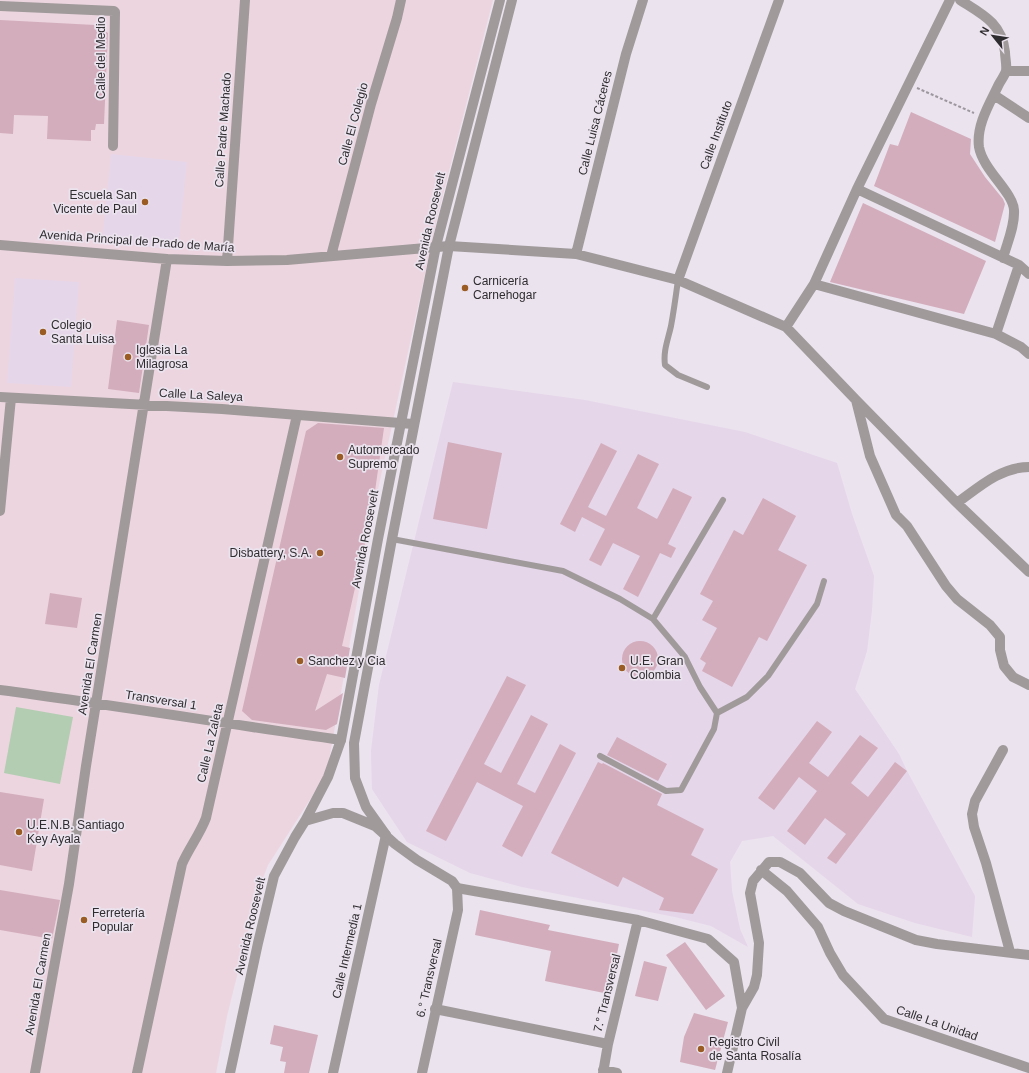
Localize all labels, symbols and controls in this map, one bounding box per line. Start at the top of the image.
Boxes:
street label: Calle del Medio [94,16,108,99]
north arrow [973,16,1013,56]
text: N [977,25,992,37]
street label: Calle Luisa Cáceres [575,69,615,177]
street label: Calle Padre Machado [212,72,234,188]
street label: Calle El Colegio [335,81,371,167]
street label: Calle Instituto [697,98,735,172]
street label: Avenida Roosevelt [412,170,448,271]
place label: Escuela San Vicente de Paul [53,188,137,216]
marker: Escuela San Vicente de Paul [140,197,150,207]
street label: Avenida Principal de Prado de María [39,227,235,255]
place label: Carnicería Carnehogar [473,274,536,302]
marker: Carnicería Carnehogar [460,283,470,293]
place label: Colegio Santa Luisa [51,318,115,346]
marker: Colegio Santa Luisa [38,327,48,337]
place label: Iglesia La Milagrosa [136,343,188,371]
marker: Iglesia La Milagrosa [123,352,133,362]
street label: Calle La Saleya [159,386,244,404]
place label: Automercado Supremo [348,443,420,471]
marker: Automercado Supremo [335,452,345,462]
street label: Avenida Roosevelt [349,488,382,589]
place label: Disbattery, S.A. [230,546,312,560]
marker: Disbattery, S.A. [315,548,325,558]
street label: Avenida El Carmen [75,612,105,716]
place label: Sanchez y Cia [308,654,386,668]
place label: U.E. Gran Colombia [630,654,683,682]
marker: Sanchez y Cia [295,656,305,666]
marker: U.E. Gran Colombia [617,663,627,673]
street label: Transversal 1 [124,687,198,713]
street label: Calle La Zaleta [194,702,226,784]
place label: U.E.N.B. Santiago Key Ayala [27,818,125,846]
marker: U.E.N.B. Santiago Key Ayala [14,827,24,837]
street label: Avenida Roosevelt [232,875,268,976]
street label: Calle Intermedia 1 [329,902,365,1000]
place label: Ferretería Popular [92,906,145,934]
marker: Ferretería Popular [79,915,89,925]
street label: Avenida El Carmen [22,932,54,1036]
street label: 6.° Transversal [413,937,445,1019]
street label: 7.° Transversal [591,952,623,1034]
street label: Calle La Unidad [894,1002,980,1044]
place label: Registro Civil de Santa Rosalía [709,1035,801,1063]
marker: Registro Civil de Santa Rosalía [696,1044,706,1054]

